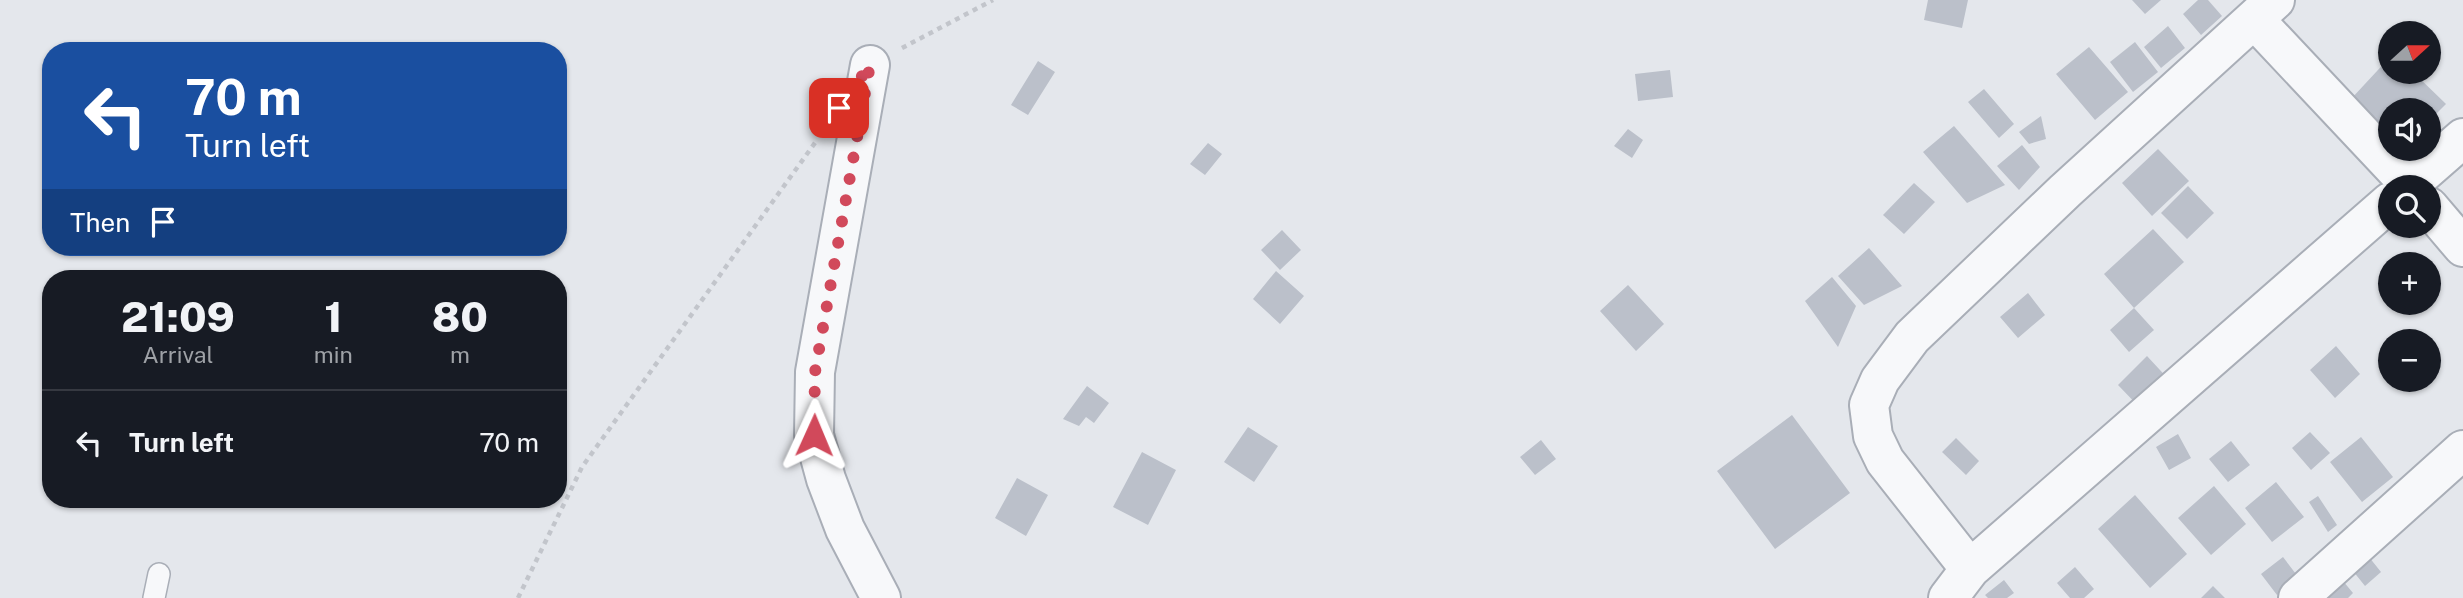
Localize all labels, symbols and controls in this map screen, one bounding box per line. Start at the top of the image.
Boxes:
north arrow [2378,21,2441,84]
map controls [2378,21,2441,392]
text: 70 m [185,68,302,126]
icon: left [70,70,161,161]
pin [809,78,869,138]
icon: arrive [820,89,858,127]
button: sound [2378,98,2441,161]
text: Turn left [185,127,310,164]
button: search [2378,175,2441,238]
icon: arrive [144,203,182,241]
text: Then [70,207,130,238]
button: + [2378,252,2441,315]
text: 21:09 [121,292,235,341]
text: 1 [324,292,343,341]
text: 80 [432,292,488,341]
button: − [2378,329,2441,392]
text: Arrival [142,341,213,368]
text: min [314,341,353,368]
text: m [450,341,470,368]
position arrow [777,398,851,472]
icon: left [70,424,108,462]
text: Turn left [129,427,234,458]
text: 70 m [479,427,539,458]

